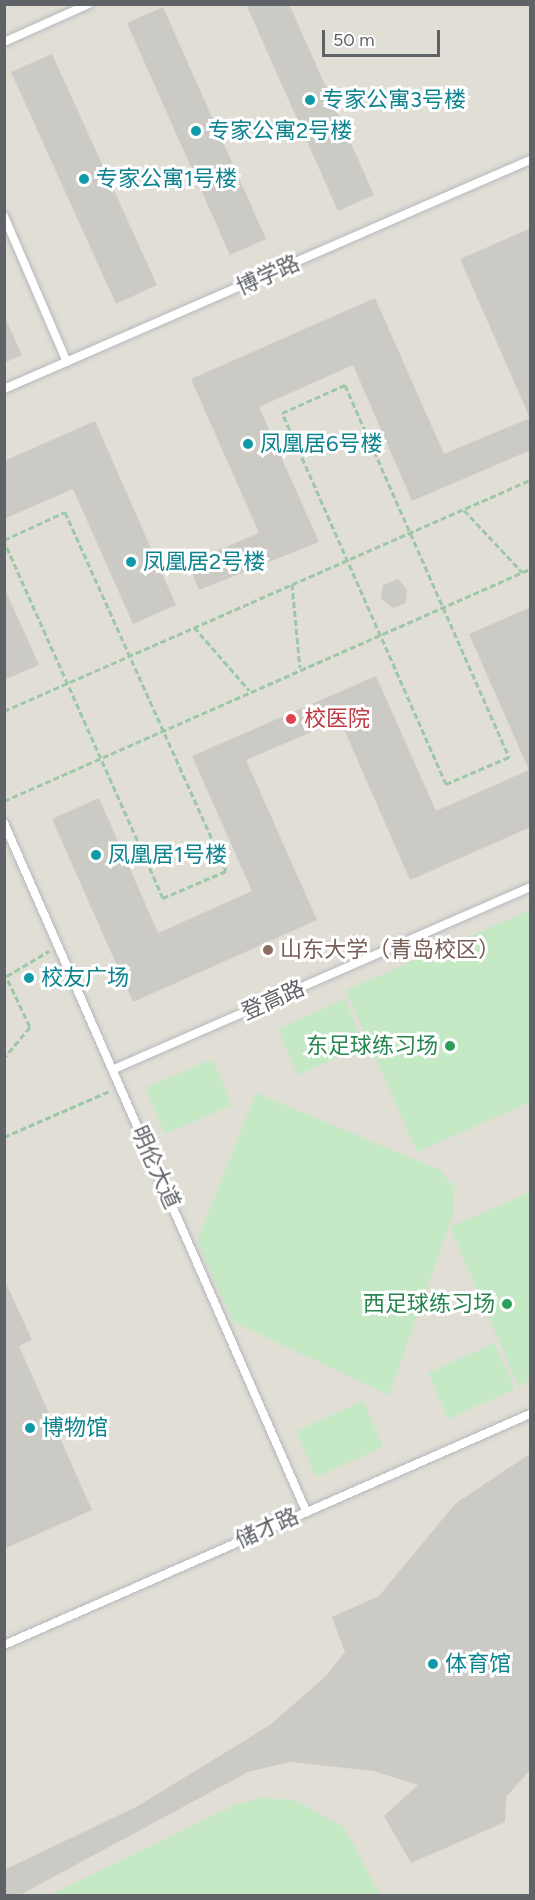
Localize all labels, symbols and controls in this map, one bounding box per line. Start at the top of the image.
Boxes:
scale bar [325,18,444,56]
text: 50 m [333,29,375,51]
place label: 专家公寓3号楼 [322,87,466,113]
marker: 专家公寓3号楼 [303,93,317,107]
place label: 专家公寓2号楼 [208,118,352,144]
marker: 专家公寓2号楼 [189,124,203,138]
place label: 专家公寓1号楼 [96,166,237,192]
marker: 专家公寓1号楼 [77,172,91,186]
street label: 博学路 [232,250,304,300]
place label: 凤凰居6号楼 [260,431,382,457]
marker: 凤凰居6号楼 [241,437,255,451]
place label: 凤凰居2号楼 [143,549,265,575]
marker: 凤凰居2号楼 [124,555,138,569]
place label: 校医院 [304,706,370,732]
marker: 校医院 [282,710,300,728]
place label: 凤凰居1号楼 [108,842,227,868]
marker: 凤凰居1号楼 [89,848,103,862]
place label: 山东大学（青岛校区） [280,937,500,963]
marker: 山东大学（青岛校区） [261,943,275,957]
place label: 校友广场 [41,965,129,991]
marker: 校友广场 [22,971,36,985]
street label: 登高路 [237,975,309,1025]
place label: 东足球练习场 [306,1033,438,1059]
marker: 东足球练习场 [443,1039,457,1053]
street label: 明伦大道 [126,1121,186,1213]
place label: 西足球练习场 [363,1291,495,1317]
marker: 西足球练习场 [500,1297,514,1311]
place label: 博物馆 [42,1415,108,1441]
marker: 博物馆 [23,1421,37,1435]
street label: 储才路 [231,1503,303,1553]
place label: 体育馆 [445,1651,511,1677]
marker: 体育馆 [426,1657,440,1671]

